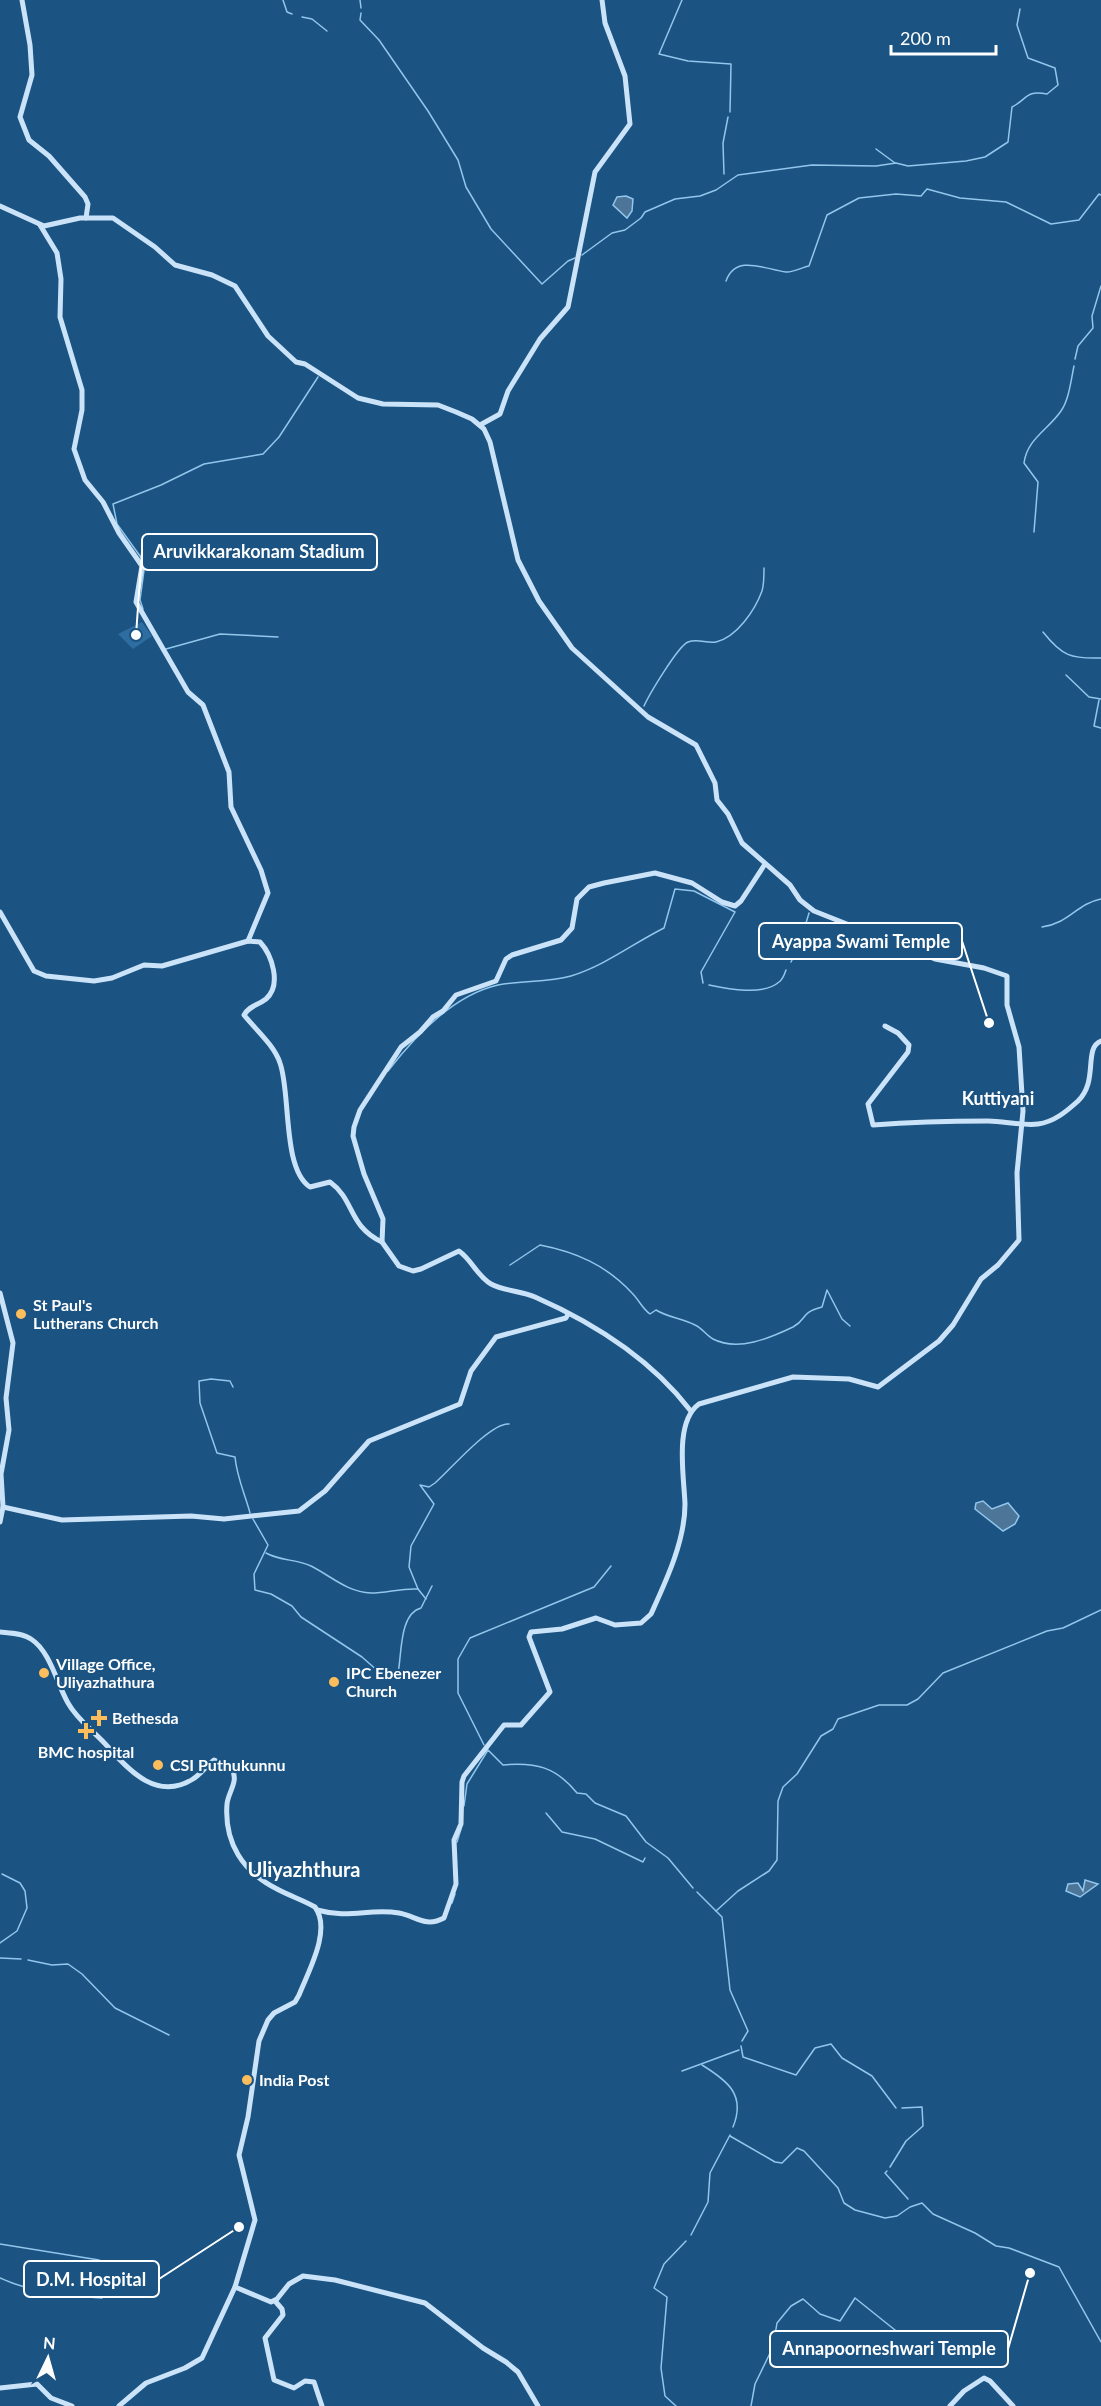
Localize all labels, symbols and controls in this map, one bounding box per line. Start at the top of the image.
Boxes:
scale bar [891,18,996,56]
text: 200 m [900,27,951,49]
callout: Aruvikkarakonam Stadium [142,534,377,570]
text: Aruvikkarakonam Stadium [152,540,365,562]
callout: Ayappa Swami Temple [759,923,962,959]
text: Ayappa Swami Temple [771,930,950,952]
district label: Kuttiyani [962,1087,1034,1109]
place label: St Paul's Lutherans Church [33,1295,159,1332]
marker: St Paul's Lutherans Church [14,1307,28,1321]
place label: Village Office, Uliyazhathura [55,1654,156,1691]
place label: IPC Ebenezer Church [346,1663,441,1700]
marker: Village Office, Uliyazhathura [37,1666,51,1680]
marker: IPC Ebenezer Church [327,1675,341,1689]
place label: Bethesda [112,1708,179,1727]
marker: Bethesda [90,1709,108,1727]
marker: BMC hospital [77,1722,95,1740]
place label: BMC hospital [38,1742,134,1761]
place label: CSI Puthukunnu [170,1755,286,1774]
marker: CSI Puthukunnu [151,1758,165,1772]
district label: Uliyazhthura [247,1857,361,1881]
place label: India Post [259,2070,330,2089]
marker: India Post [240,2073,254,2087]
callout: D.M. Hospital [24,2261,159,2297]
text: D.M. Hospital [36,2268,146,2290]
north arrow [18,2328,78,2388]
callout: Annapoorneshwari Temple [770,2331,1008,2367]
text: N [42,2333,56,2353]
text: Annapoorneshwari Temple [781,2337,996,2359]

